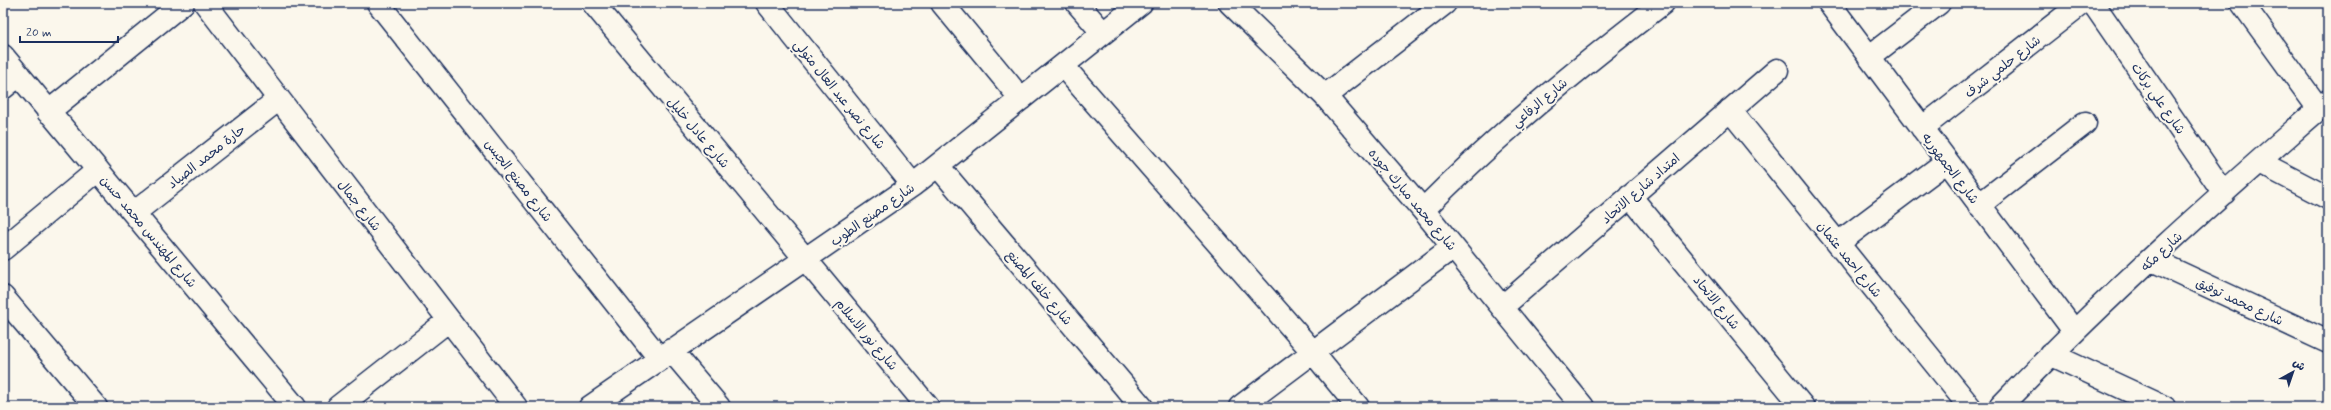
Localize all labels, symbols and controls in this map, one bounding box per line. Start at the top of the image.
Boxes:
scale bar [20,18,118,44]
text: 20 m [26,25,52,41]
street label: شارع حلمي شرف [1961,32,2046,104]
street label: شارع نصر عبد العال متولي [788,37,888,155]
street label: شارع علي بركات [2125,60,2189,139]
street label: شارع الرفاعي [1508,75,1573,133]
street label: شارع عادل خليل [663,94,733,172]
street label: حارة محمد الصياد [164,121,249,193]
street label: شارع الجمهوريه [1917,130,1982,208]
street label: شارع مصنع الجبس [479,136,555,226]
street label: شارع محمد مبارك جوده [1364,145,1460,255]
street label: امتداد شارع الاتحاد [1598,150,1684,228]
street label: شارع المهندس محمد حسن [96,172,200,292]
street label: شارع جمال [333,177,384,235]
street label: شارع مصنع الطوب [827,180,919,251]
street label: شارع احمد عثمان [1813,218,1885,302]
street label: شارع مكه [2138,229,2186,276]
street label: شارع خلف المصنع [1002,247,1075,330]
street label: شارع الاتحاد [1689,272,1743,333]
street label: شارع محمد توفيق [2193,275,2286,330]
street label: شارع نور الاسلام [830,296,901,375]
north arrow [2273,352,2313,392]
text: ش [2290,356,2308,374]

